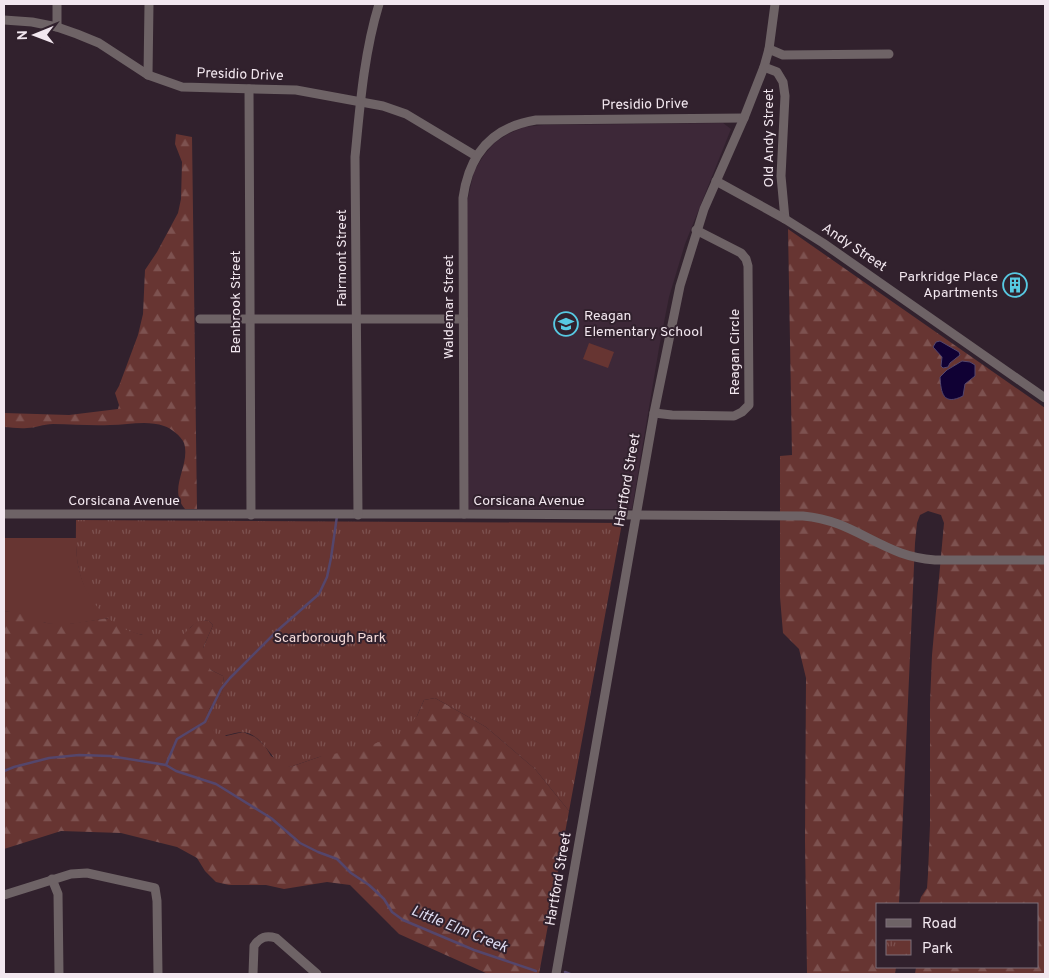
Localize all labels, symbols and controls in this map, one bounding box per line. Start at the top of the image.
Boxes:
north arrow [10,10,60,60]
text: N [15,30,32,40]
street label: Presidio Drive [196,65,284,85]
street label: Old Andy Street [761,88,778,188]
street label: Presidio Drive [601,96,689,114]
street label: Fairmont Street [334,209,351,307]
street label: Andy Street [818,220,890,276]
street label: Benbrook Street [228,251,245,353]
street label: Waldemar Street [441,255,458,359]
place label: Parkridge Place Apartments [899,269,998,302]
building icon: Parkridge Place Apartments [1002,272,1028,298]
place label: Reagan Elementary School [584,308,703,341]
street label: Reagan Circle [727,309,744,395]
school or university icon: Reagan Elementary School [553,311,579,337]
street label: Hartford Street [611,432,645,528]
street label: Corsicana Avenue [68,493,180,510]
street label: Corsicana Avenue [473,493,585,510]
park label: Scarborough Park [274,630,386,647]
street label: Hartford Street [542,831,576,927]
water label: Little Elm Creek [408,902,510,958]
legend [876,903,1039,968]
text: Road [922,915,957,934]
text: Park [922,940,953,959]

